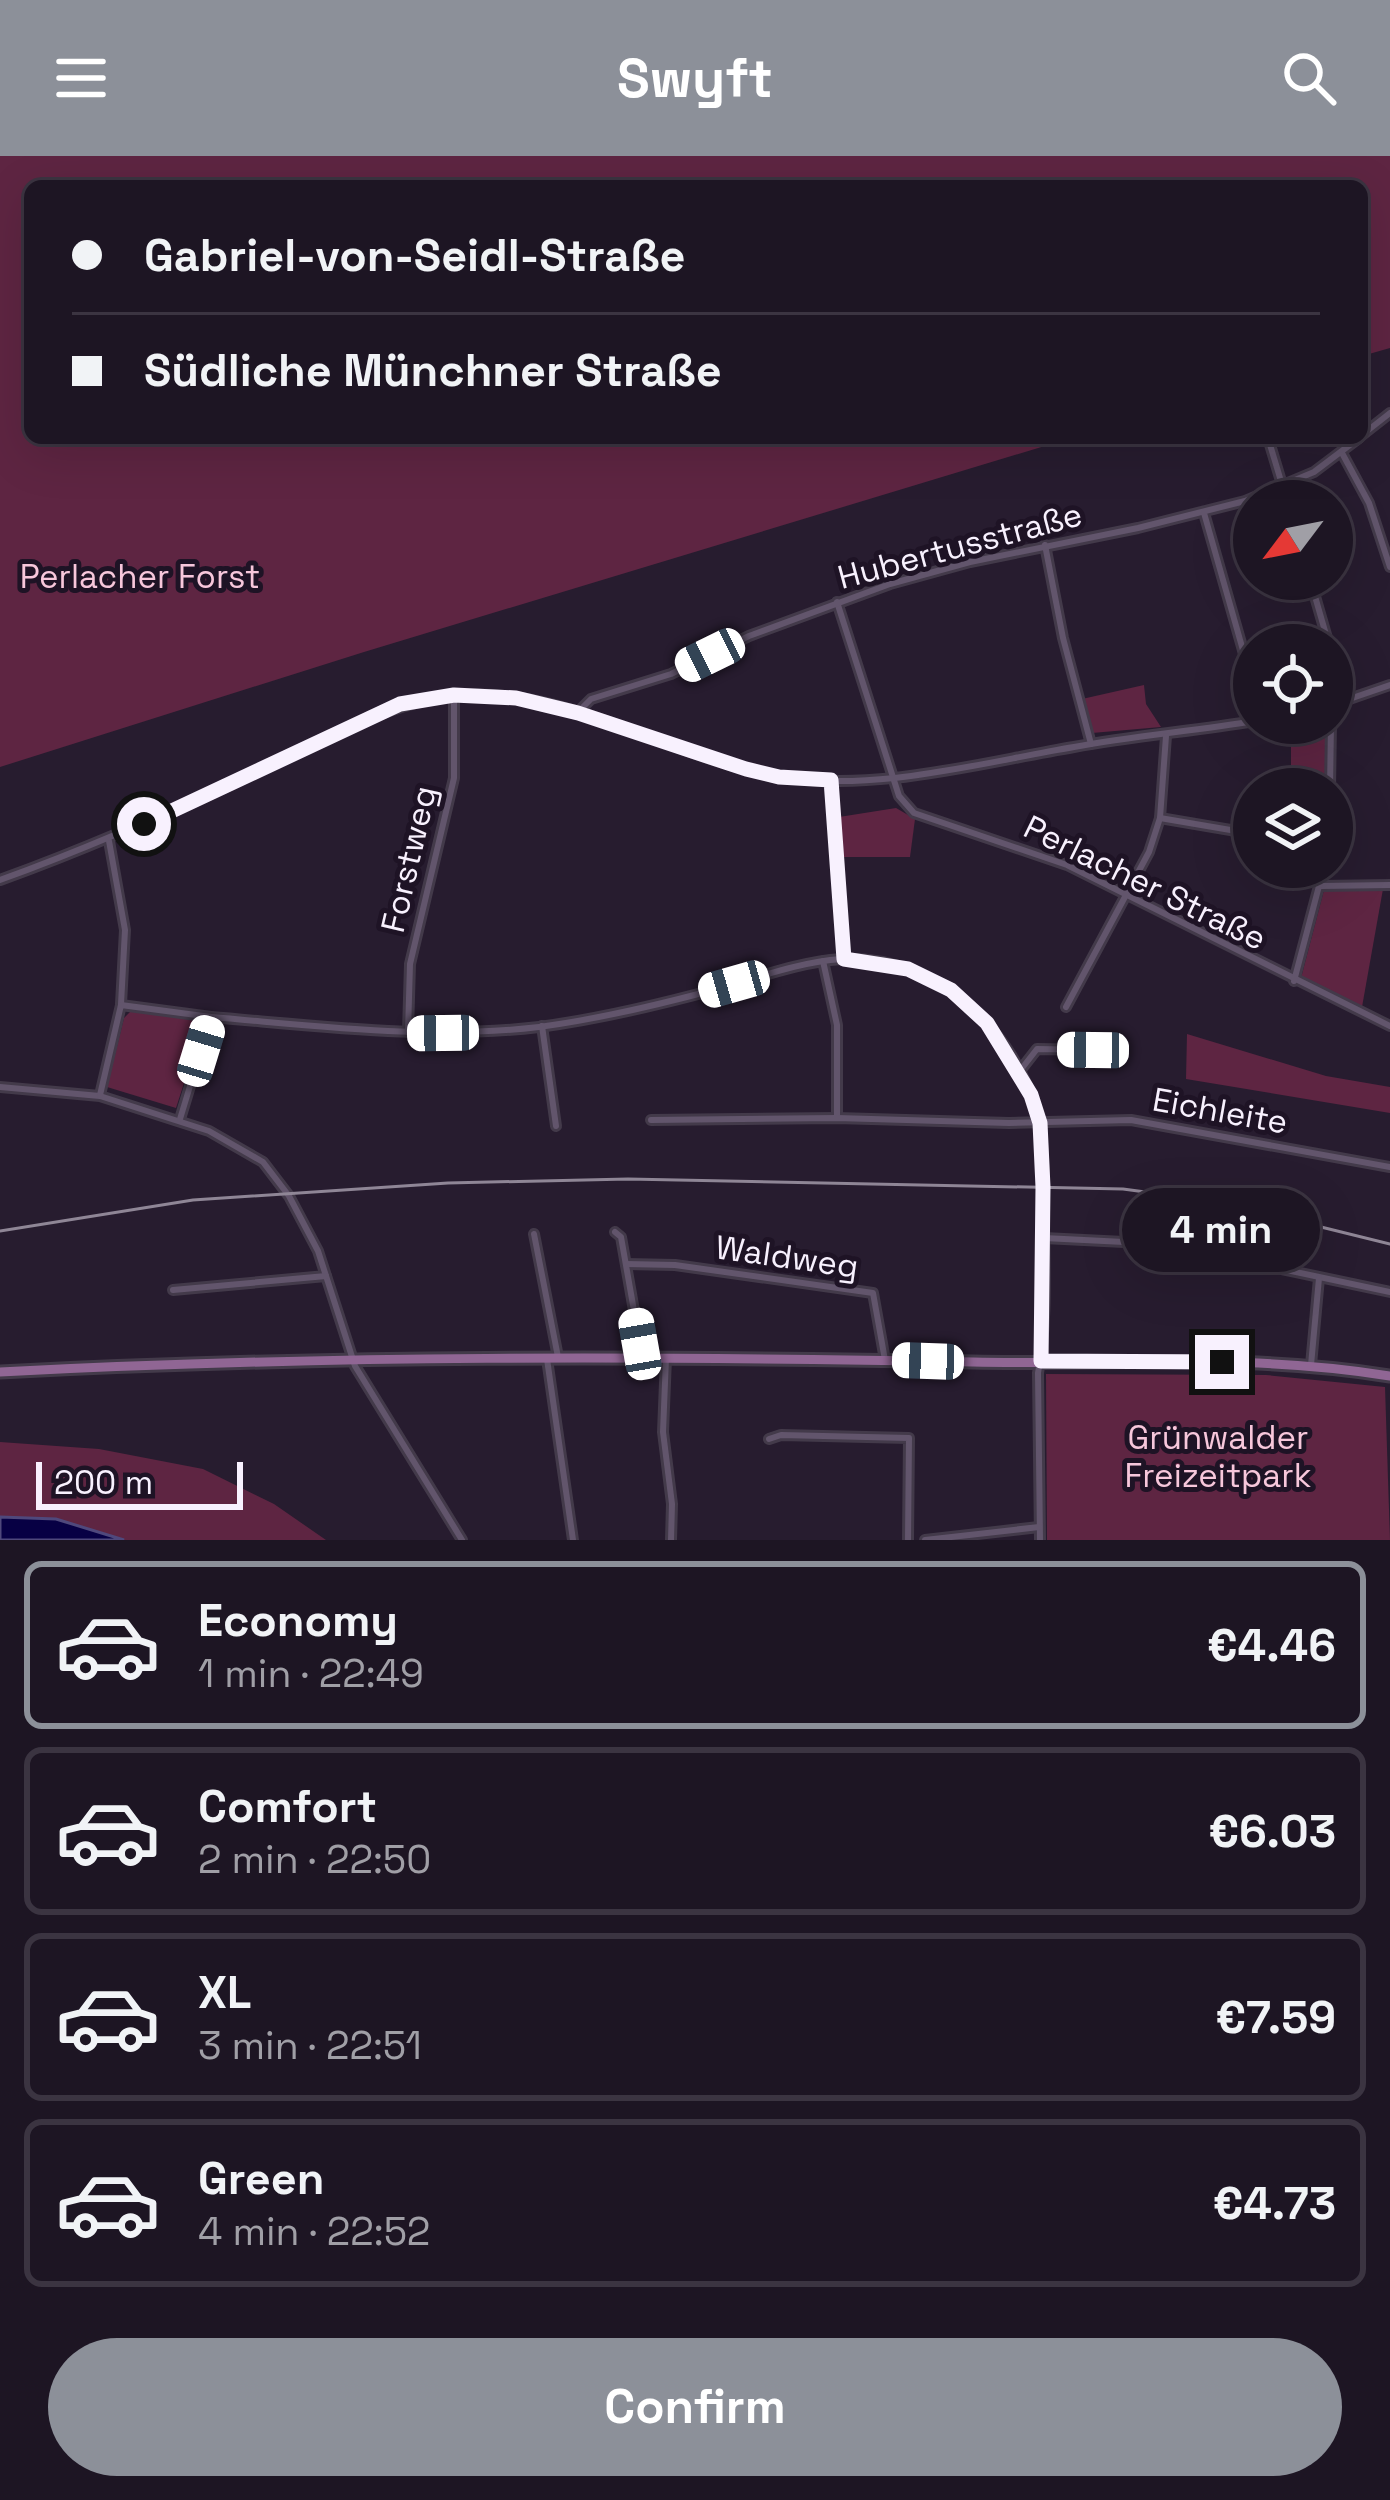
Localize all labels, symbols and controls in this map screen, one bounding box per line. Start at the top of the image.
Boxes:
text: Swyft [617,44,773,113]
icon: menu [48,45,114,111]
icon: search [1276,45,1342,111]
text: Gabriel-von-Seidl-Straße [144,227,686,284]
text: Südliche Münchner Straße [144,342,722,399]
north arrow [1233,480,1353,600]
map controls [1233,480,1353,888]
street label: Hubertusstraße [833,493,1087,599]
park label: Perlacher Forst [20,556,260,598]
car [670,623,750,687]
button: locate [1233,624,1353,744]
button: layers [1233,768,1353,888]
street label: Forstweg [372,782,446,936]
route start [117,797,171,851]
street label: Perlacher Straße [1017,806,1273,960]
car [694,957,774,1011]
car [173,1011,229,1091]
car [407,1014,479,1052]
car [1057,1031,1129,1069]
street label: Eichleite [1149,1078,1291,1144]
callout: 4 min [1123,1188,1321,1272]
text: 4 min [1170,1205,1272,1254]
street label: Waldweg [713,1226,861,1288]
car [616,1305,664,1383]
route end [1195,1335,1249,1389]
car [891,1342,965,1380]
park label: Grünwalder Freizeitpark [1124,1417,1312,1497]
scale bar [36,1456,243,1509]
text: 200 m [54,1462,153,1504]
icon: car [54,1591,162,1699]
text: Economy [198,1592,398,1649]
text: €4.46 [1207,1617,1336,1674]
text: 1 min · 22:49 [198,1649,424,1698]
icon: car [54,1777,162,1885]
text: Comfort [198,1778,377,1835]
text: €6.03 [1208,1803,1336,1860]
text: 2 min · 22:50 [198,1835,431,1884]
icon: car [54,1963,162,2071]
text: XL [198,1964,251,2021]
text: €7.59 [1215,1989,1336,2046]
text: 3 min · 22:51 [198,2021,422,2070]
icon: car [54,2149,162,2257]
text: Green [198,2150,324,2207]
text: €4.73 [1213,2175,1336,2232]
text: 4 min · 22:52 [198,2207,430,2256]
button: Confirm [48,2338,1342,2476]

